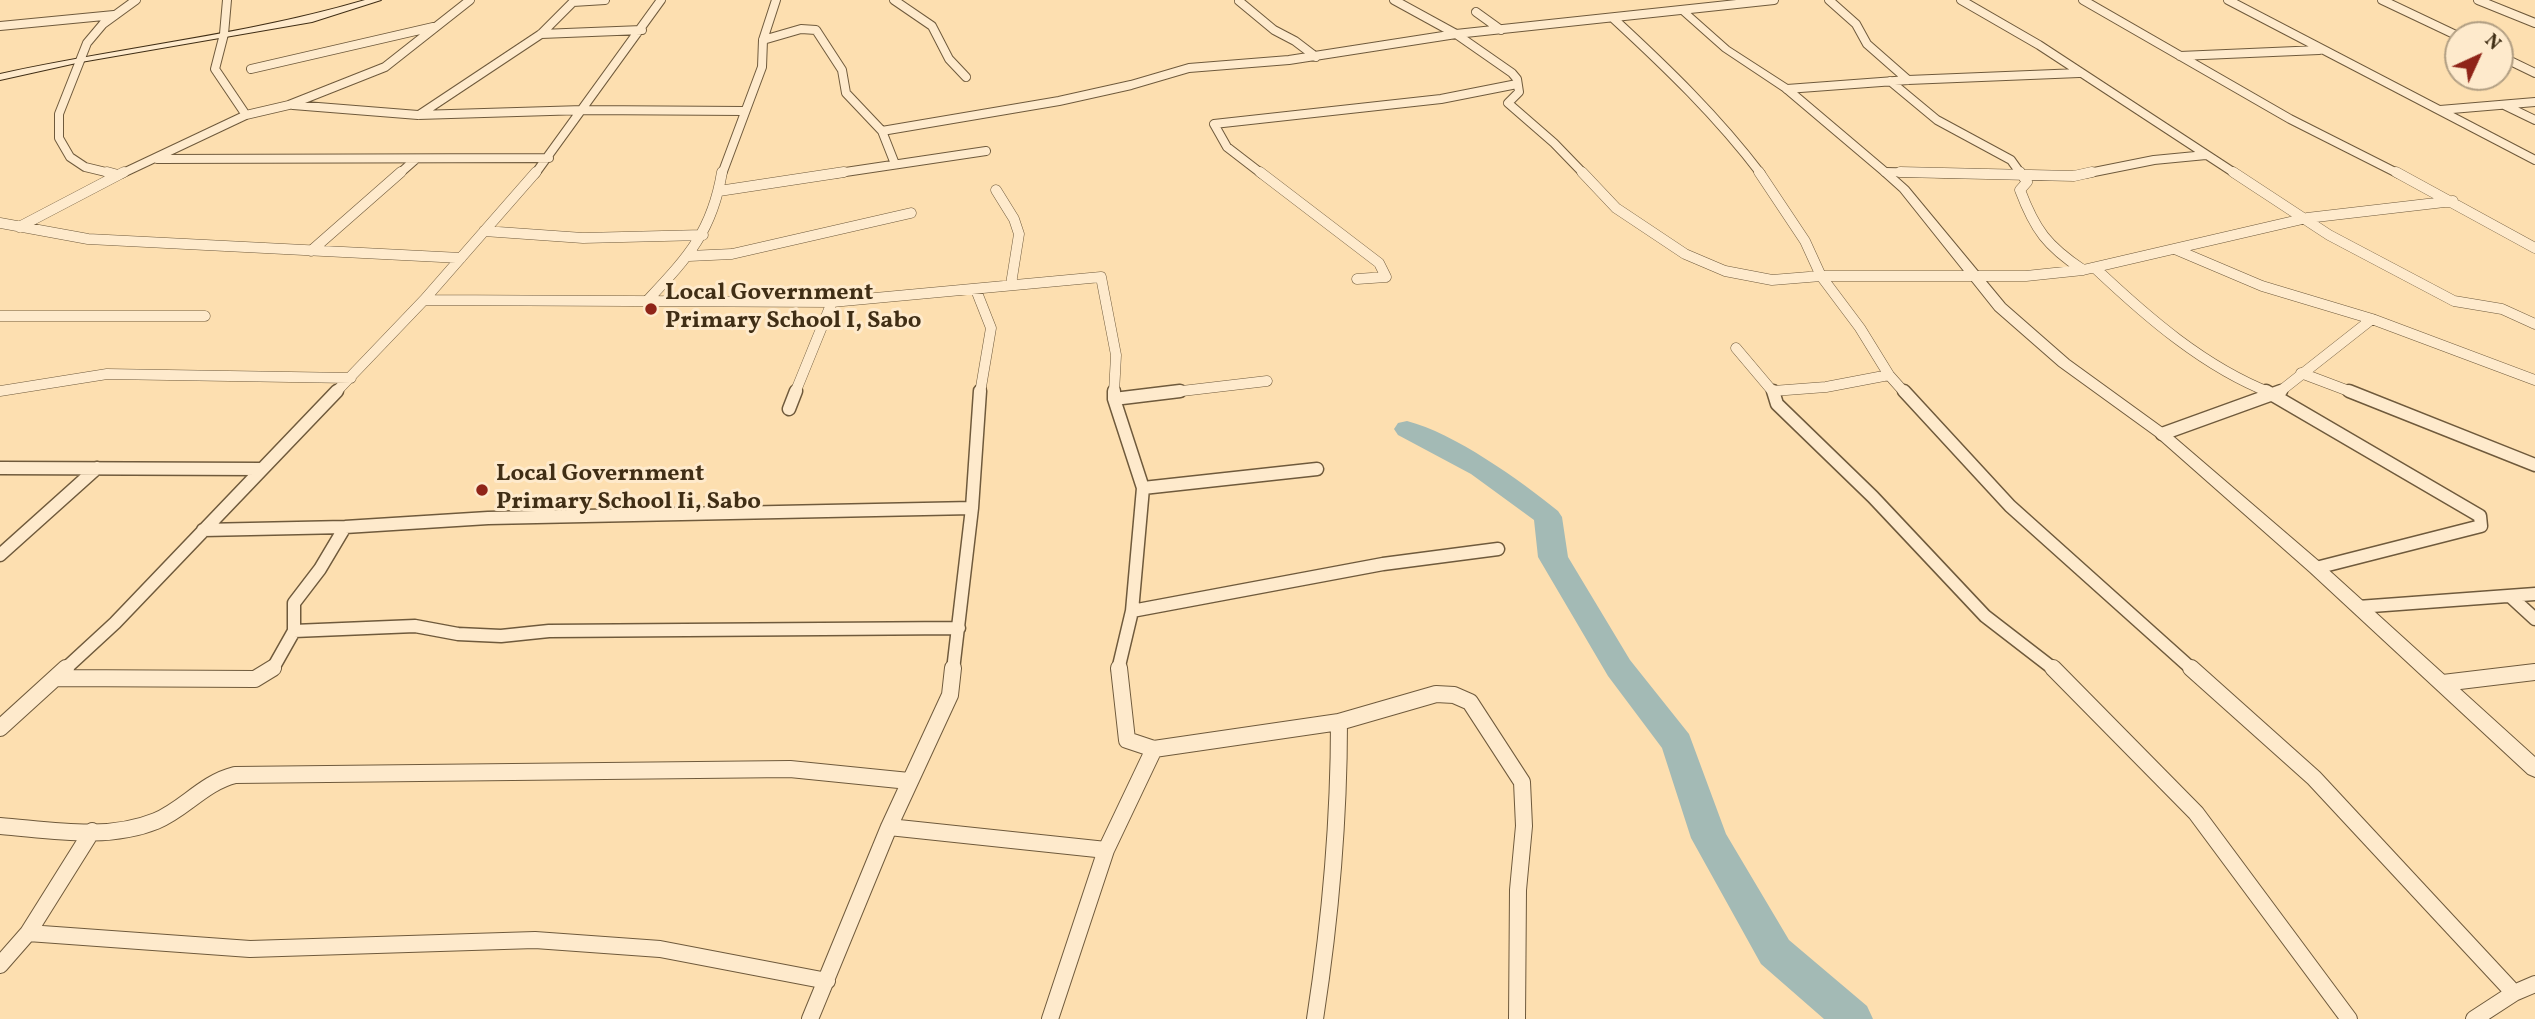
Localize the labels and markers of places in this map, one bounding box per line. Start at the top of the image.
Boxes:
place label: Local Government Primary School I, Sabo [665,281,922,337]
marker: Local Government Primary School I, Sabo [643,301,659,317]
place label: Local Government Primary School Ii, Sabo [496,462,761,518]
marker: Local Government Primary School Ii, Sabo [474,482,490,498]

